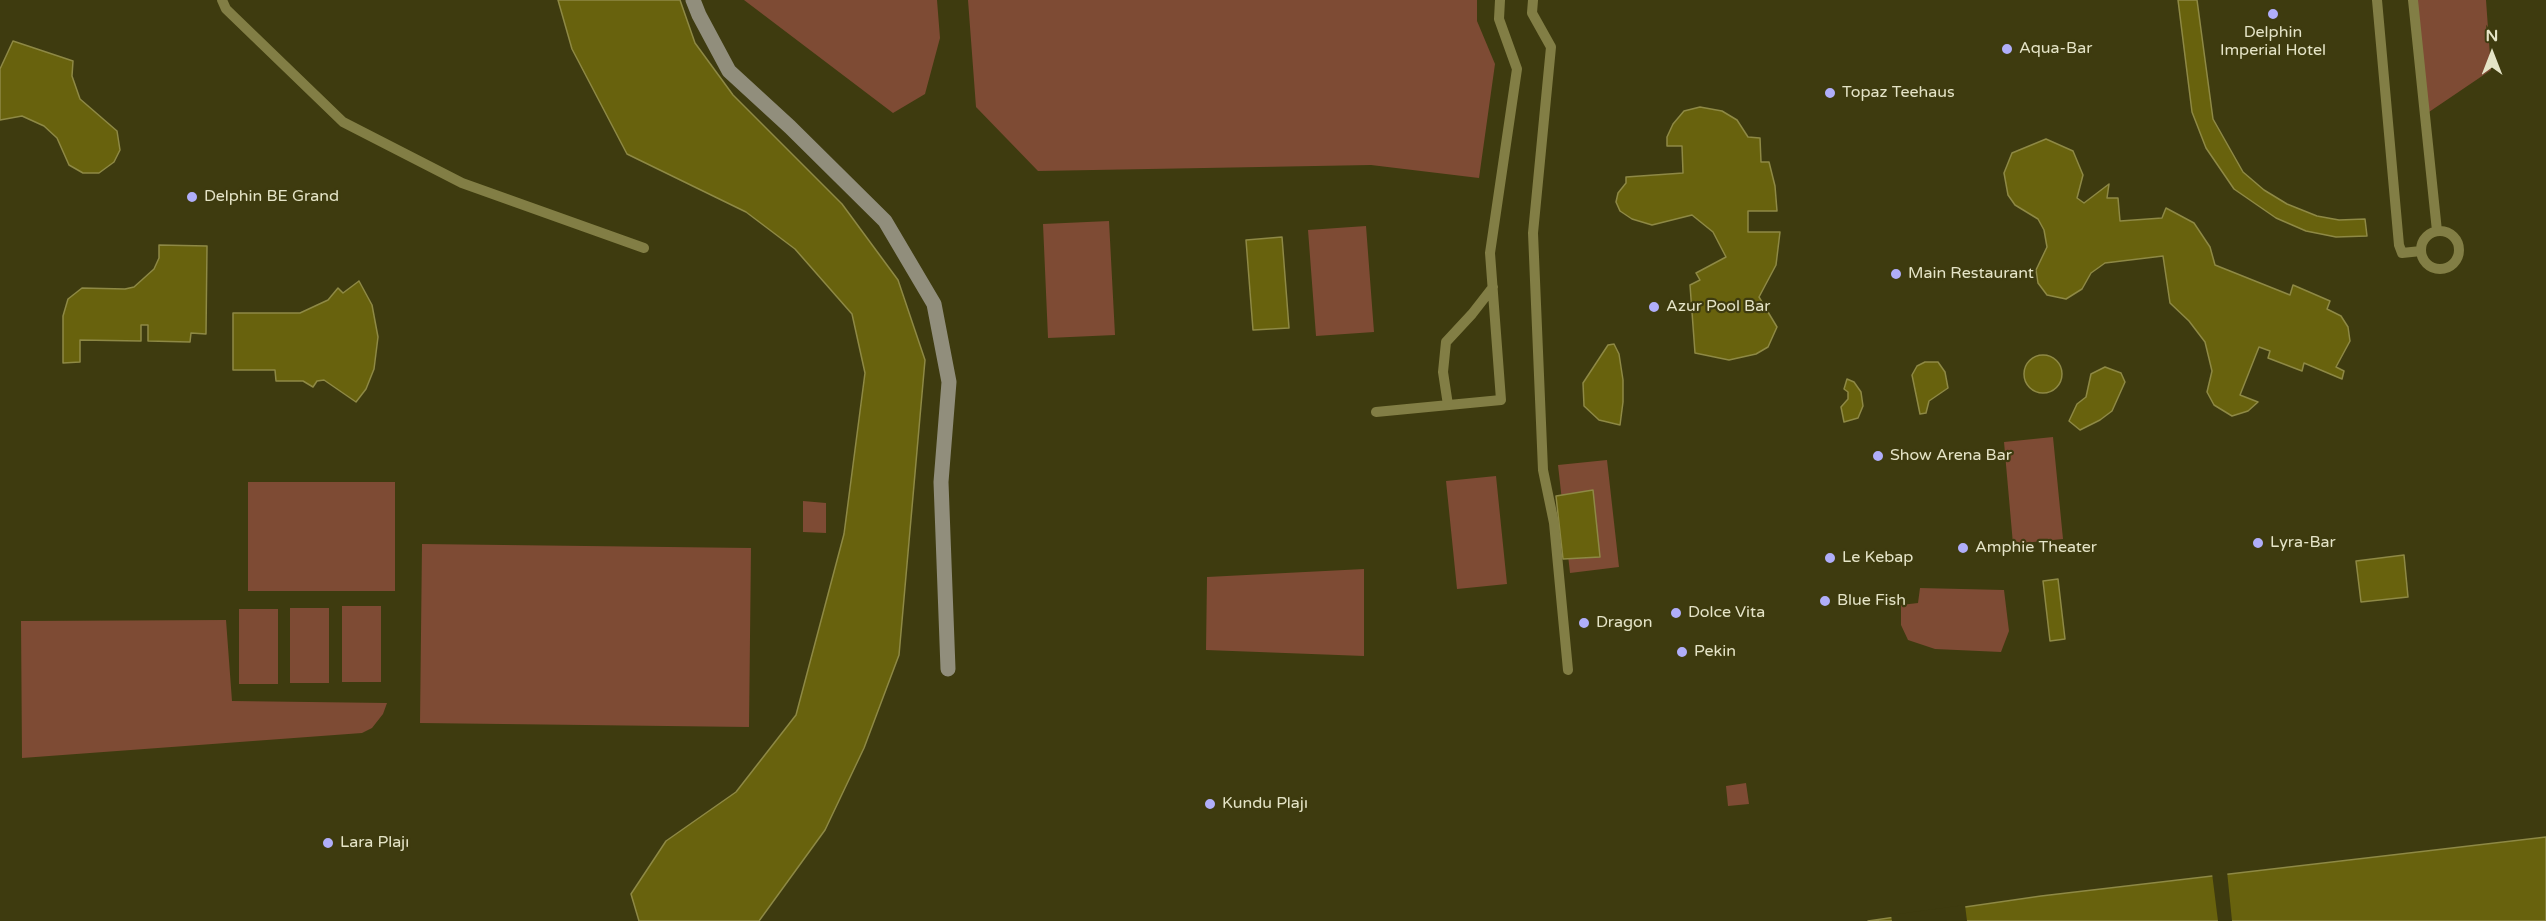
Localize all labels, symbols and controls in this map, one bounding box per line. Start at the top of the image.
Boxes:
marker: Delphin Imperial Hotel [2266,7,2280,21]
place label: Delphin Imperial Hotel [2220,23,2326,61]
north arrow [2462,24,2522,84]
text: N [2486,26,2498,46]
place label: Aqua-Bar [2019,39,2092,59]
marker: Aqua-Bar [2000,42,2014,56]
place label: Topaz Teehaus [1842,83,1955,103]
marker: Topaz Teehaus [1823,86,1837,100]
place label: Delphin BE Grand [204,187,339,207]
marker: Delphin BE Grand [185,190,199,204]
place label: Main Restaurant [1908,264,2034,284]
marker: Main Restaurant [1889,267,1903,281]
place label: Azur Pool Bar [1666,297,1770,317]
marker: Azur Pool Bar [1647,300,1661,314]
place label: Show Arena Bar [1890,446,2012,466]
marker: Show Arena Bar [1871,449,1885,463]
place label: Lyra-Bar [2270,533,2336,553]
marker: Lyra-Bar [2251,536,2265,550]
place label: Amphie Theater [1975,538,2097,558]
marker: Amphie Theater [1956,541,1970,555]
place label: Le Kebap [1842,548,1913,568]
marker: Le Kebap [1823,551,1837,565]
place label: Blue Fish [1837,591,1906,611]
marker: Blue Fish [1818,594,1832,608]
place label: Dolce Vita [1688,603,1765,623]
marker: Dolce Vita [1669,606,1683,620]
place label: Dragon [1596,613,1653,633]
marker: Dragon [1577,616,1591,630]
place label: Pekin [1694,642,1736,662]
marker: Pekin [1675,645,1689,659]
place label: Kundu Plajı [1222,794,1308,814]
marker: Kundu Plajı [1203,797,1217,811]
place label: Lara Plajı [340,833,409,853]
marker: Lara Plajı [321,836,335,850]

